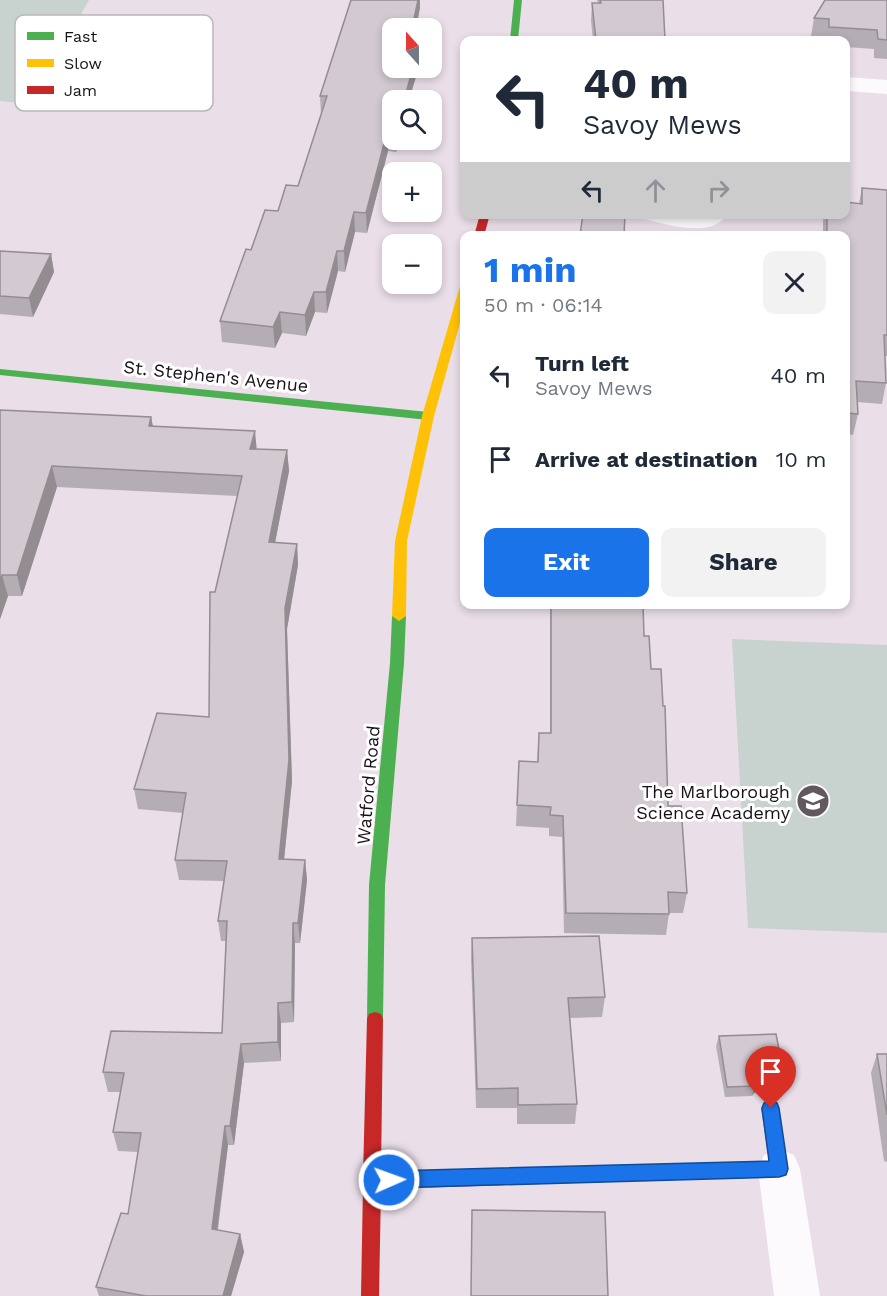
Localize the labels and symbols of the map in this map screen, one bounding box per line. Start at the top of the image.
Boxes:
legend [15,15,213,111]
north arrow [382,18,442,78]
text: Fast [64,27,97,46]
text: Slow [64,54,102,73]
text: Jam [64,81,97,100]
street label: St. Stephen's Avenue [123,356,309,396]
street label: Watford Road [352,724,384,846]
place label: The Marlborough Science Academy [636,781,791,823]
school or university icon: The Marlborough Science Academy [795,783,831,819]
pin [745,1046,796,1108]
position arrow [357,1148,421,1212]

